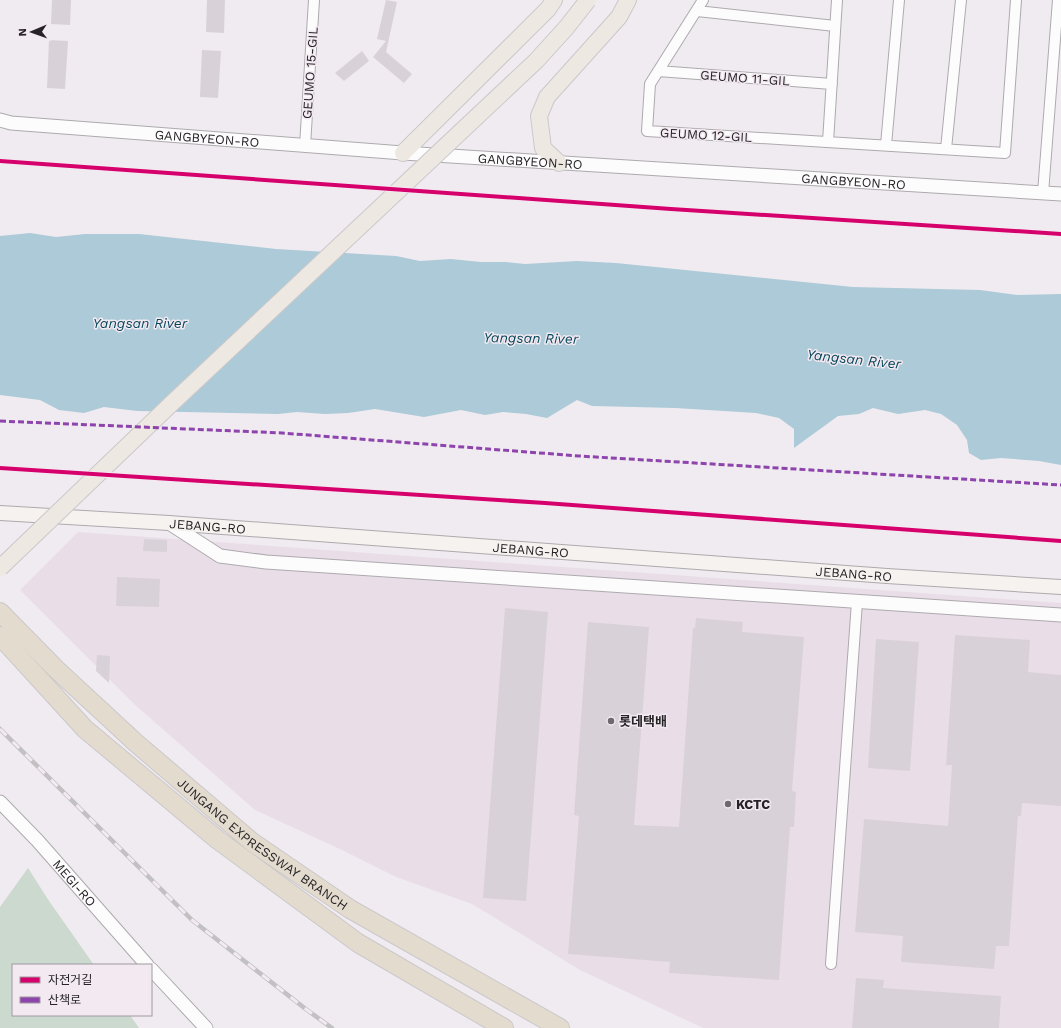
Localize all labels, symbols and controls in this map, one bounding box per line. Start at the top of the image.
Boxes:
north arrow [12,12,52,52]
street label: GEUMO 15-GIL [299,26,321,120]
text: N [16,28,29,37]
street label: GEUMO 11-GIL [700,67,790,89]
street label: GEUMO 12-GIL [660,125,753,145]
street label: GANGBYEON-RO [154,127,260,149]
street label: GANGBYEON-RO [477,150,583,172]
street label: GANGBYEON-RO [801,170,906,192]
water label: Yangsan River [93,315,188,331]
water label: Yangsan River [484,329,579,347]
water label: Yangsan River [806,346,902,372]
street label: JEBANG-RO [169,516,246,536]
street label: JEBANG-RO [492,539,569,560]
street label: JEBANG-RO [815,563,892,584]
place label: 롯데택배 [619,714,667,729]
marker: 롯데택배 [606,716,616,726]
street label: JUNGANG EXPRESSWAY BRANCH [175,774,351,913]
place label: KCTC [736,797,770,812]
marker: KCTC [723,799,733,809]
street label: MEGI-RO [50,856,99,909]
legend [12,964,152,1016]
text: 자전거길 [48,973,92,987]
text: 산책로 [48,993,81,1007]

